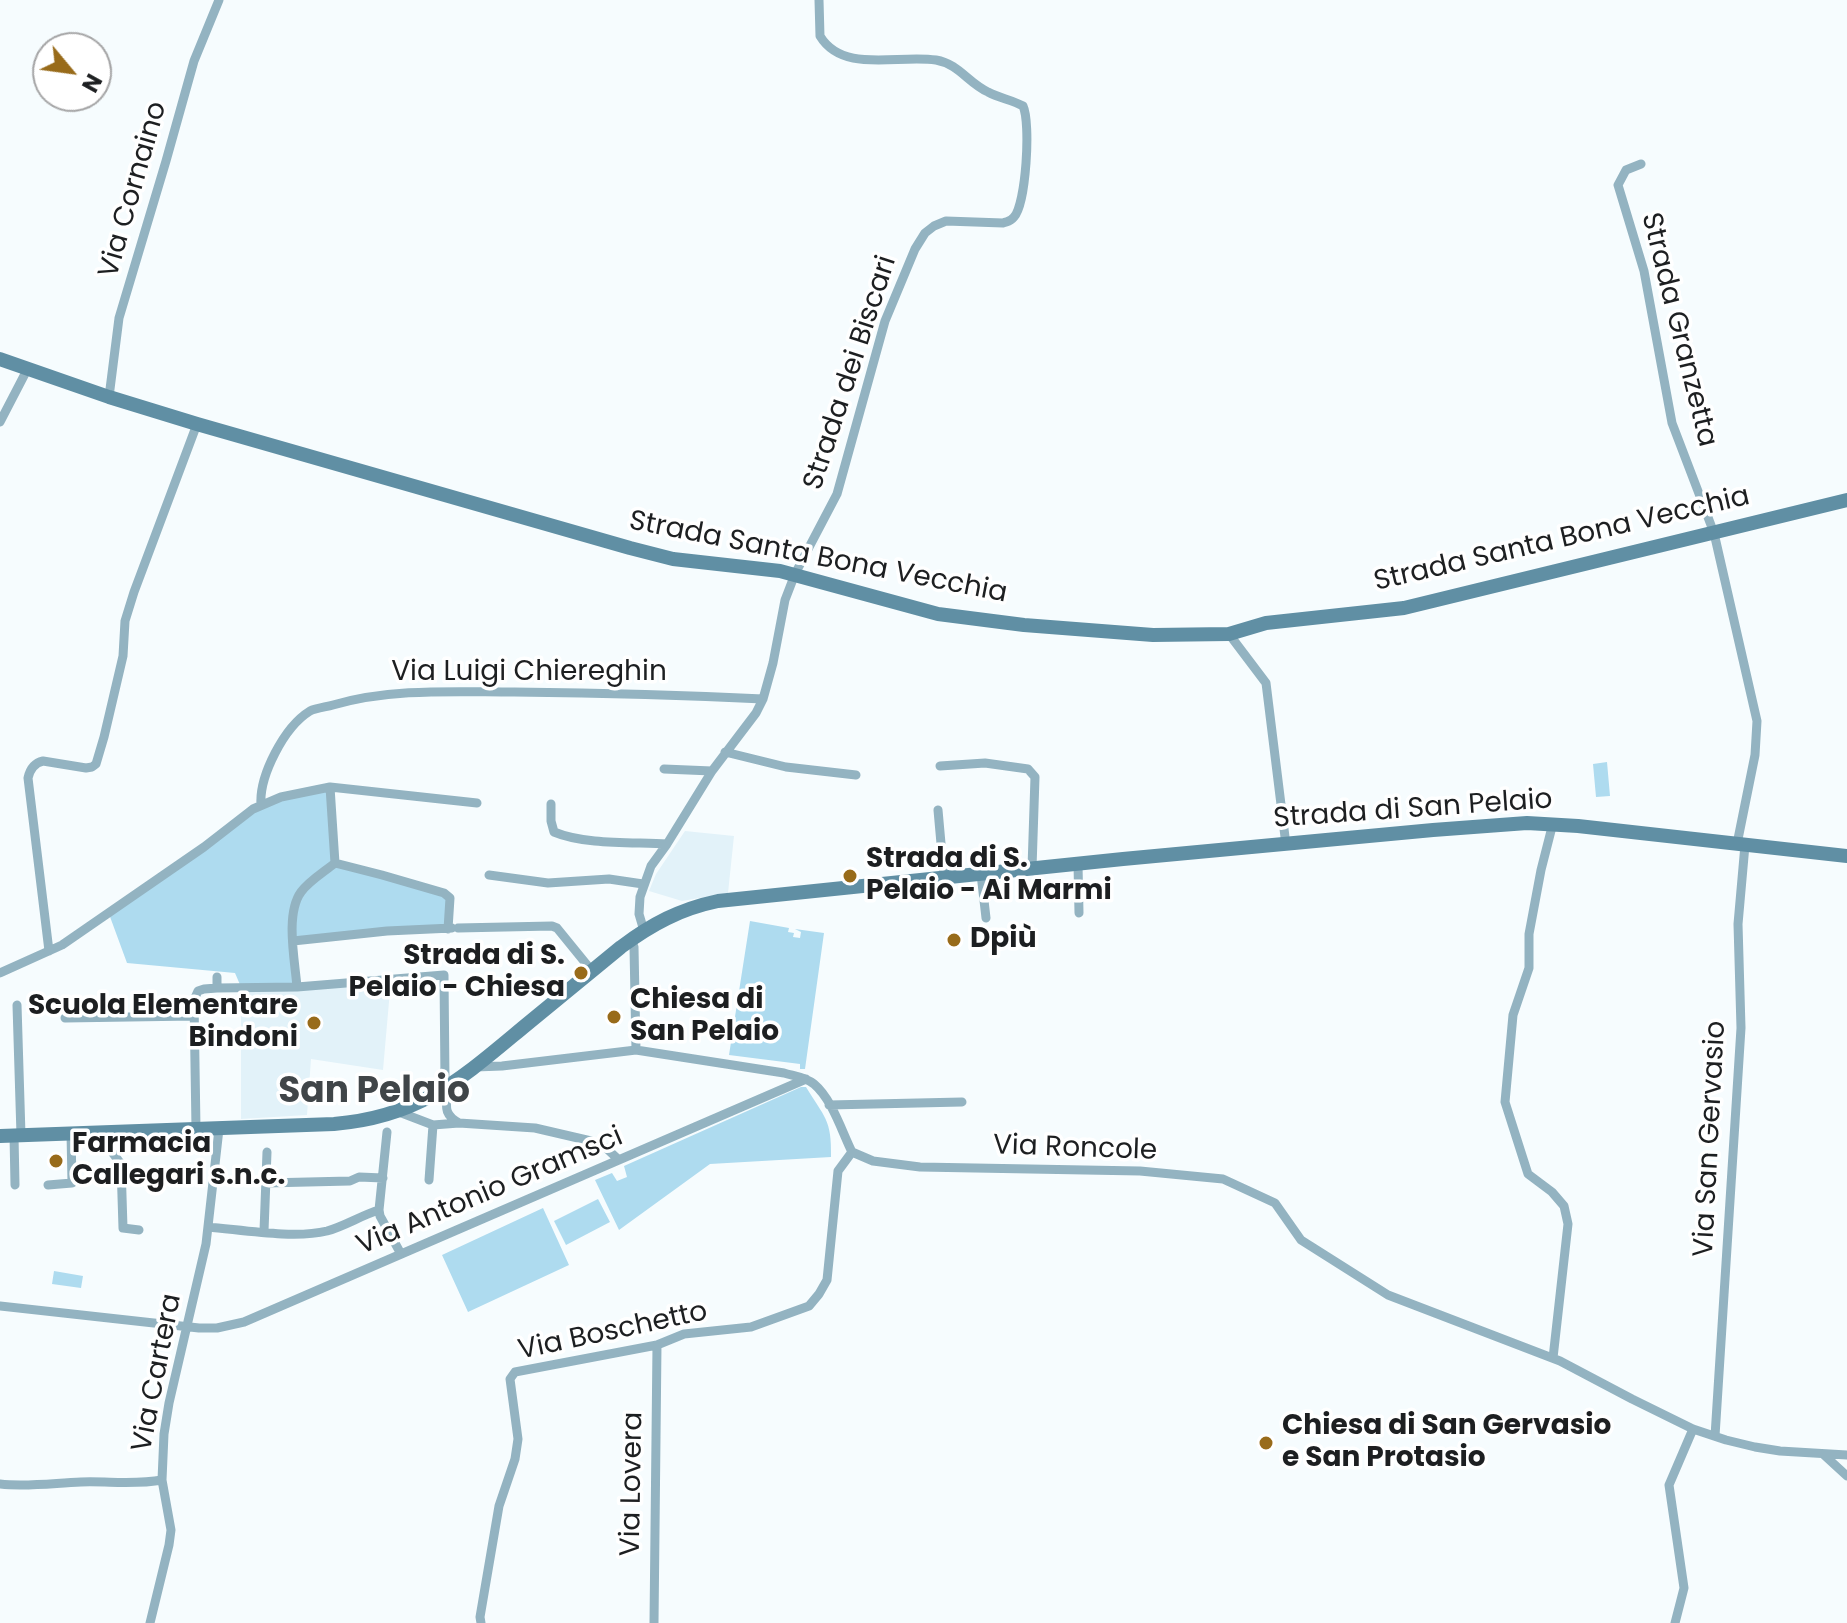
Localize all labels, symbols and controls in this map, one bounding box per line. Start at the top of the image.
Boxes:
north arrow [32,32,112,112]
text: N [74,68,109,98]
street label: Via Cornaino [93,98,175,282]
street label: Strada Granzetta [1633,210,1723,450]
street label: Strada dei Biscari [797,252,905,494]
street label: Strada Santa Bona Vecchia [1371,480,1753,600]
street label: Strada Santa Bona Vecchia [626,505,1010,611]
street label: Via Luigi Chiereghin [391,656,667,690]
street label: Strada di San Pelaio [1272,783,1554,837]
place label: Strada di S. Pelaio - Ai Marmi [866,843,1112,909]
marker: Strada di S. Pelaio - Ai Marmi [841,867,859,885]
place label: Dpiù [970,923,1036,957]
marker: Dpiù [945,931,963,949]
place label: Strada di S. Pelaio - Chiesa [348,940,565,1006]
marker: Strada di S. Pelaio - Chiesa [572,964,590,982]
place label: Chiesa di San Pelaio [630,984,779,1050]
place label: Scuola Elementare Bindoni [28,990,298,1056]
marker: Chiesa di San Pelaio [605,1008,623,1026]
marker: Scuola Elementare Bindoni [305,1014,323,1032]
street label: Via San Gervasio [1688,1020,1734,1258]
district label: San Pelaio [278,1071,470,1115]
street label: Via Antonio Gramsci [352,1121,628,1263]
place label: Farmacia Callegari s.n.c. [72,1128,285,1194]
street label: Via Roncole [992,1129,1158,1169]
marker: Farmacia Callegari s.n.c. [47,1152,65,1170]
street label: Via Cartera [126,1291,190,1455]
street label: Via Boschetto [515,1296,711,1368]
place label: Chiesa di San Gervasio e San Protasio [1282,1410,1611,1476]
street label: Via Lovera [615,1411,651,1557]
marker: Chiesa di San Gervasio e San Protasio [1257,1434,1275,1452]

